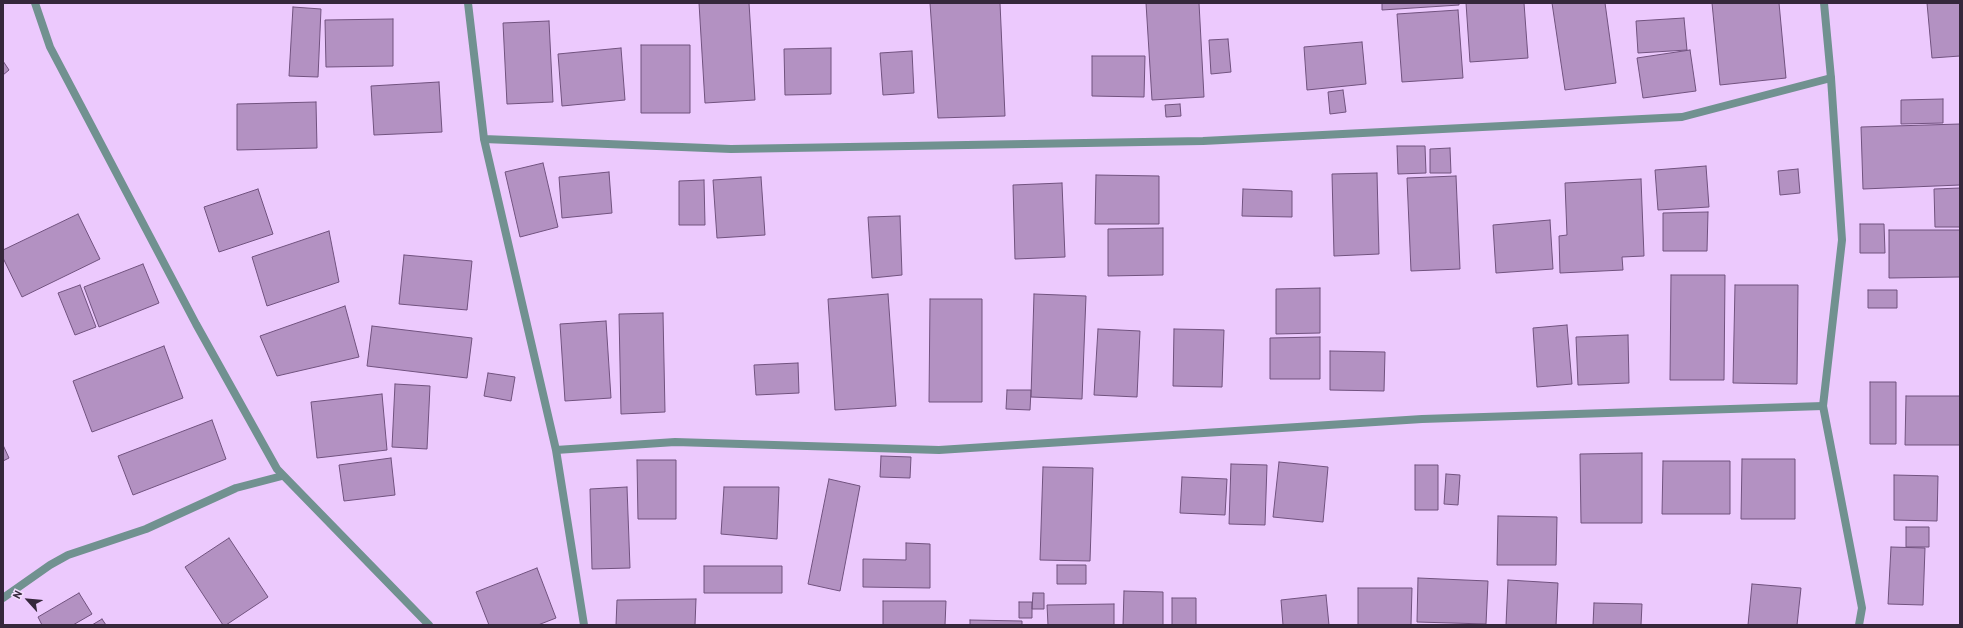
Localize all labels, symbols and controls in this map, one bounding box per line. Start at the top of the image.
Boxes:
north arrow [8,580,48,620]
text: N [9,588,25,601]

